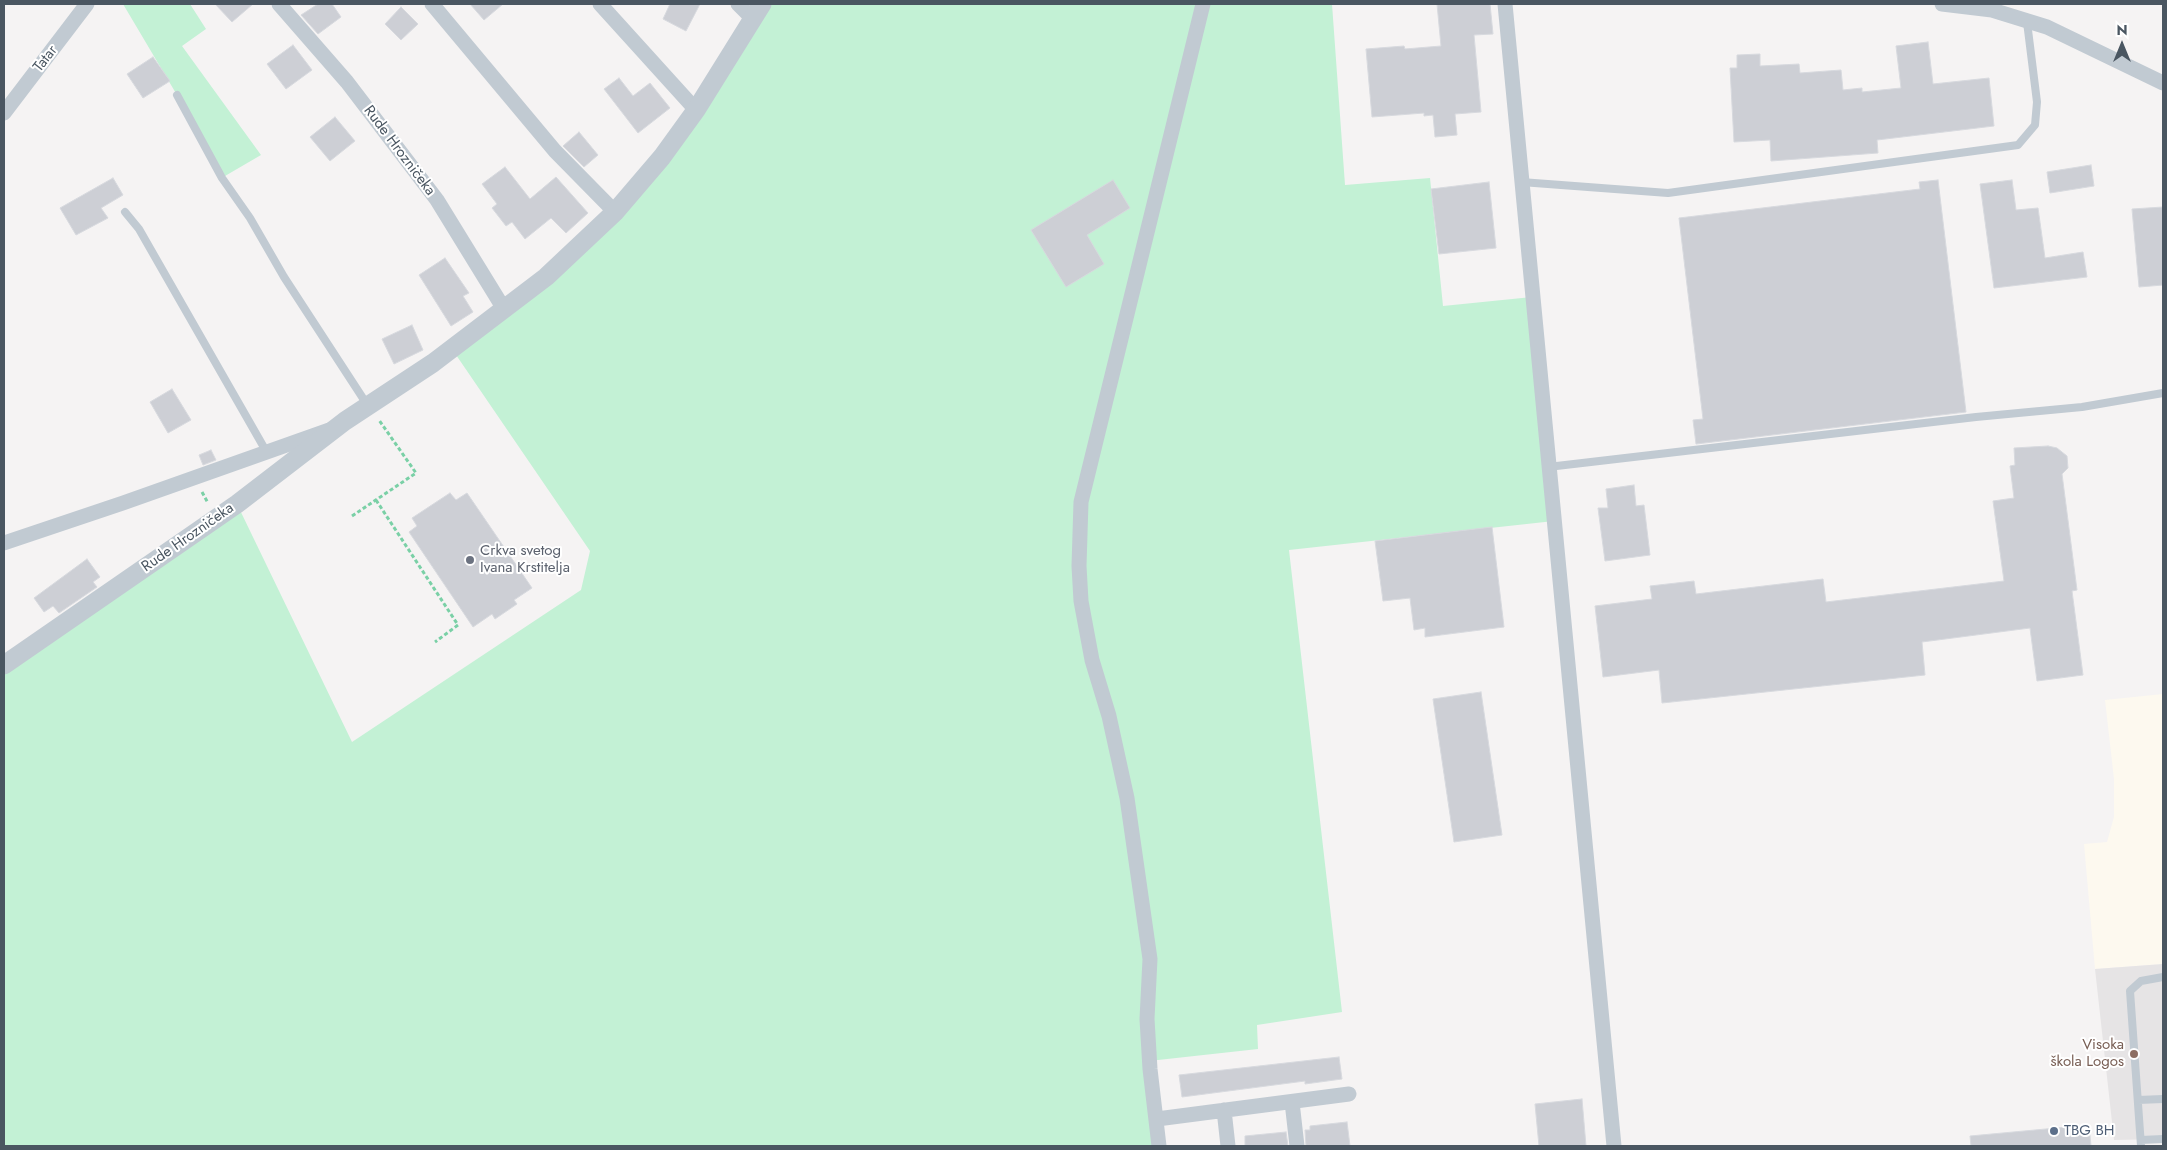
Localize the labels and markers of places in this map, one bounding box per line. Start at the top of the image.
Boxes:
place label: Crkva svetog Ivana Krstitelja [480,542,570,577]
marker: Crkva svetog Ivana Krstitelja [464,554,476,566]
place label: Visoka škola Logos [2051,1036,2124,1071]
marker: Visoka škola Logos [2128,1048,2140,1060]
place label: TBG BH [2064,1122,2115,1140]
marker: TBG BH [2048,1125,2060,1137]

